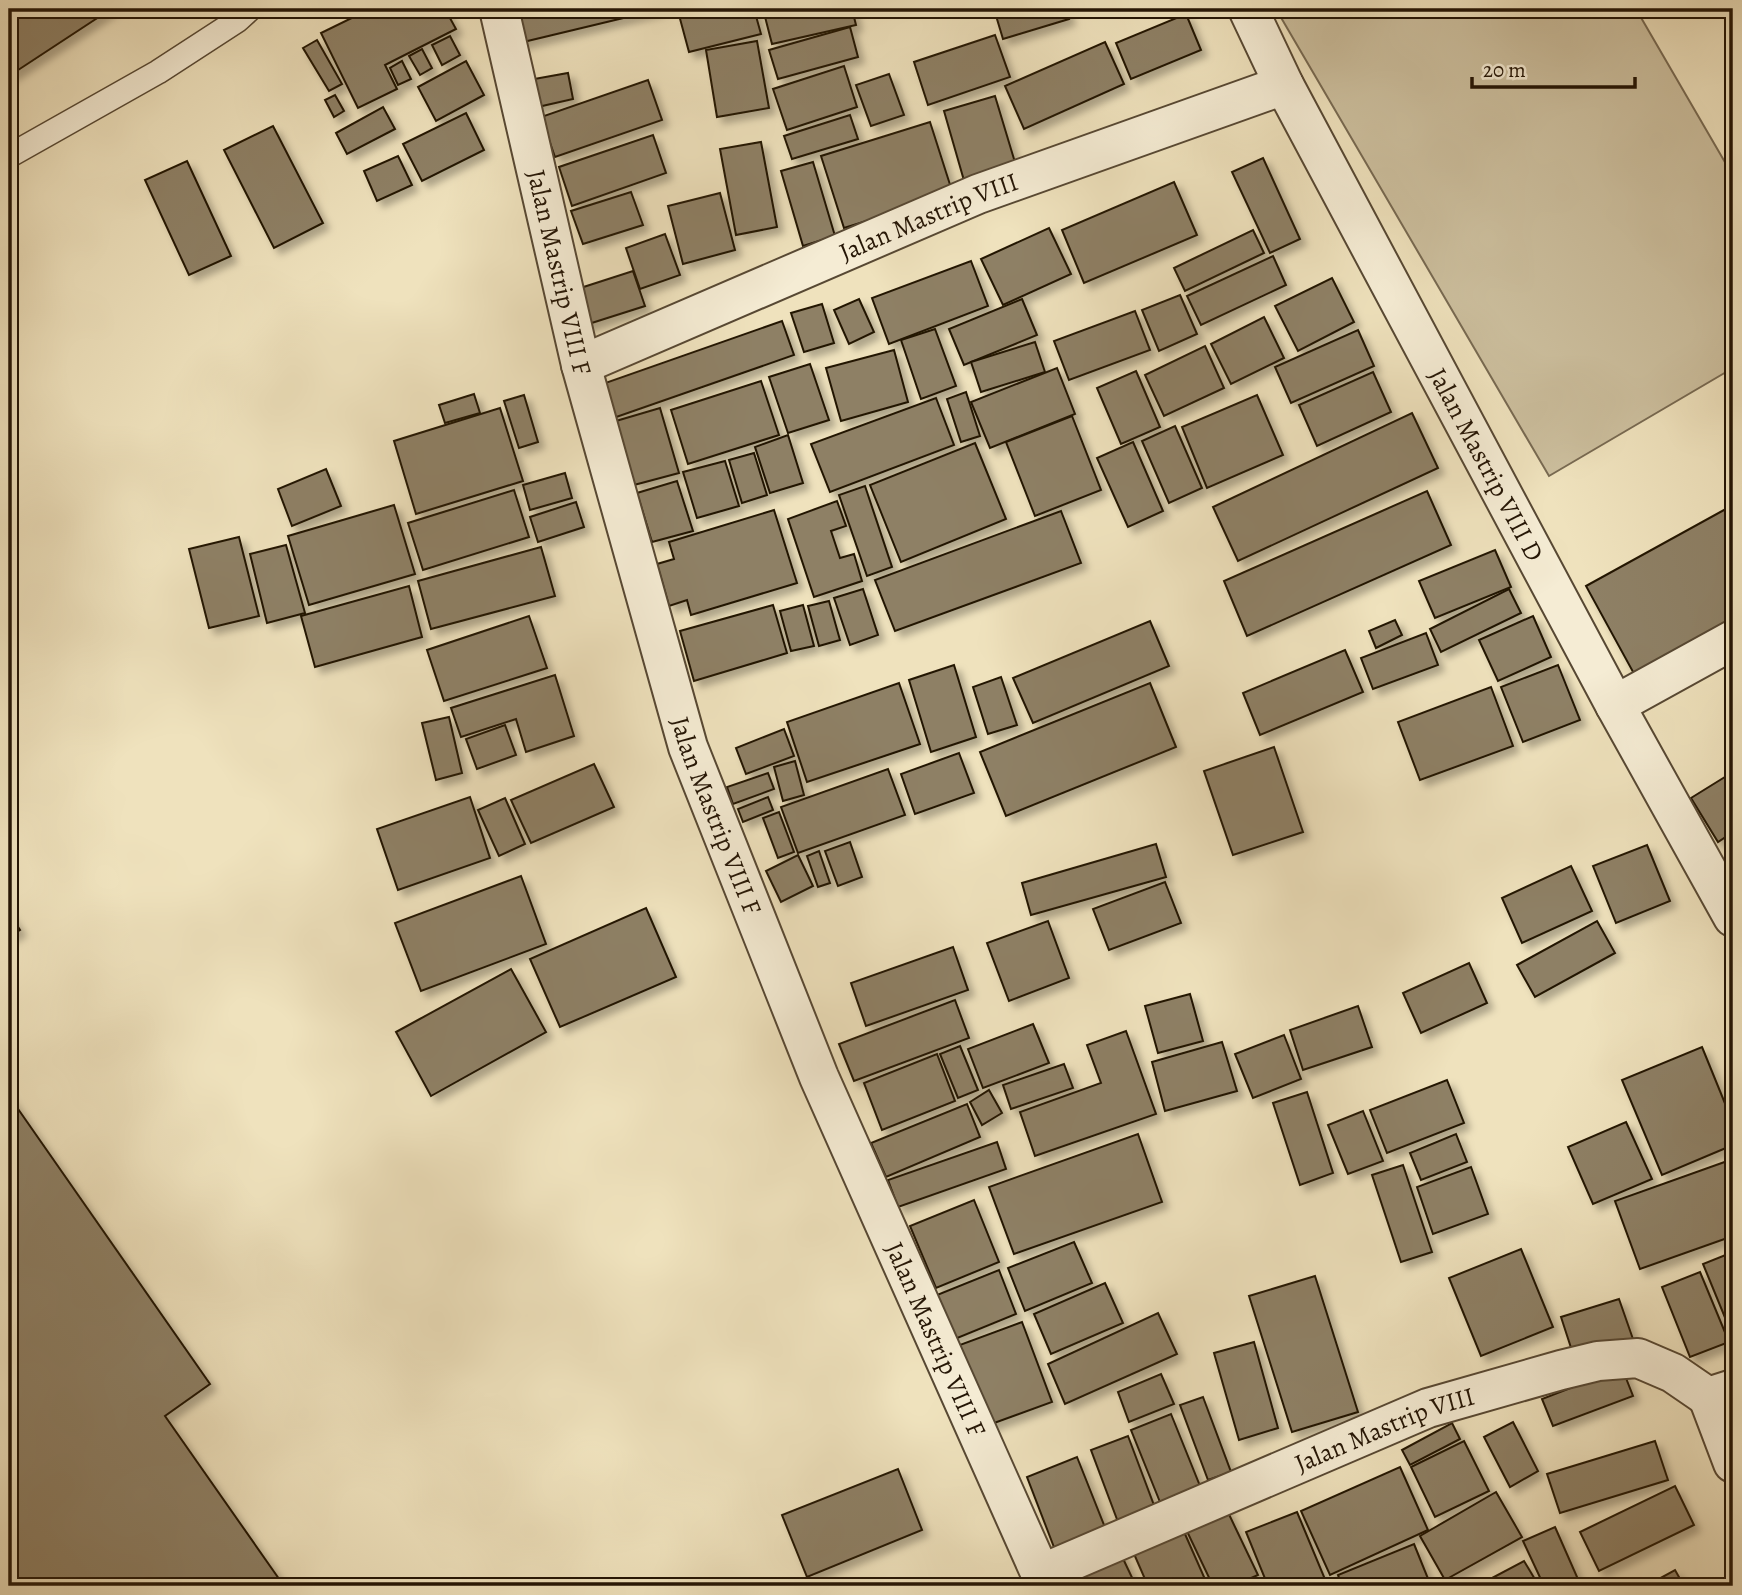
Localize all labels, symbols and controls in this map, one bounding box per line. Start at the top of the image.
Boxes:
scale bar [1472,46,1635,90]
text: 20 m [1483,56,1526,84]
street label: Jalan Mastrip VIII [834,164,1023,269]
street label: Jalan Mastrip VIII F [519,166,600,379]
street label: Jalan Mastrip VIII D [1421,361,1552,567]
street label: Jalan Mastrip VIII F [663,713,770,920]
street label: Jalan Mastrip VIII F [877,1236,994,1442]
street label: Jalan Mastrip VIII [1289,1378,1478,1481]

